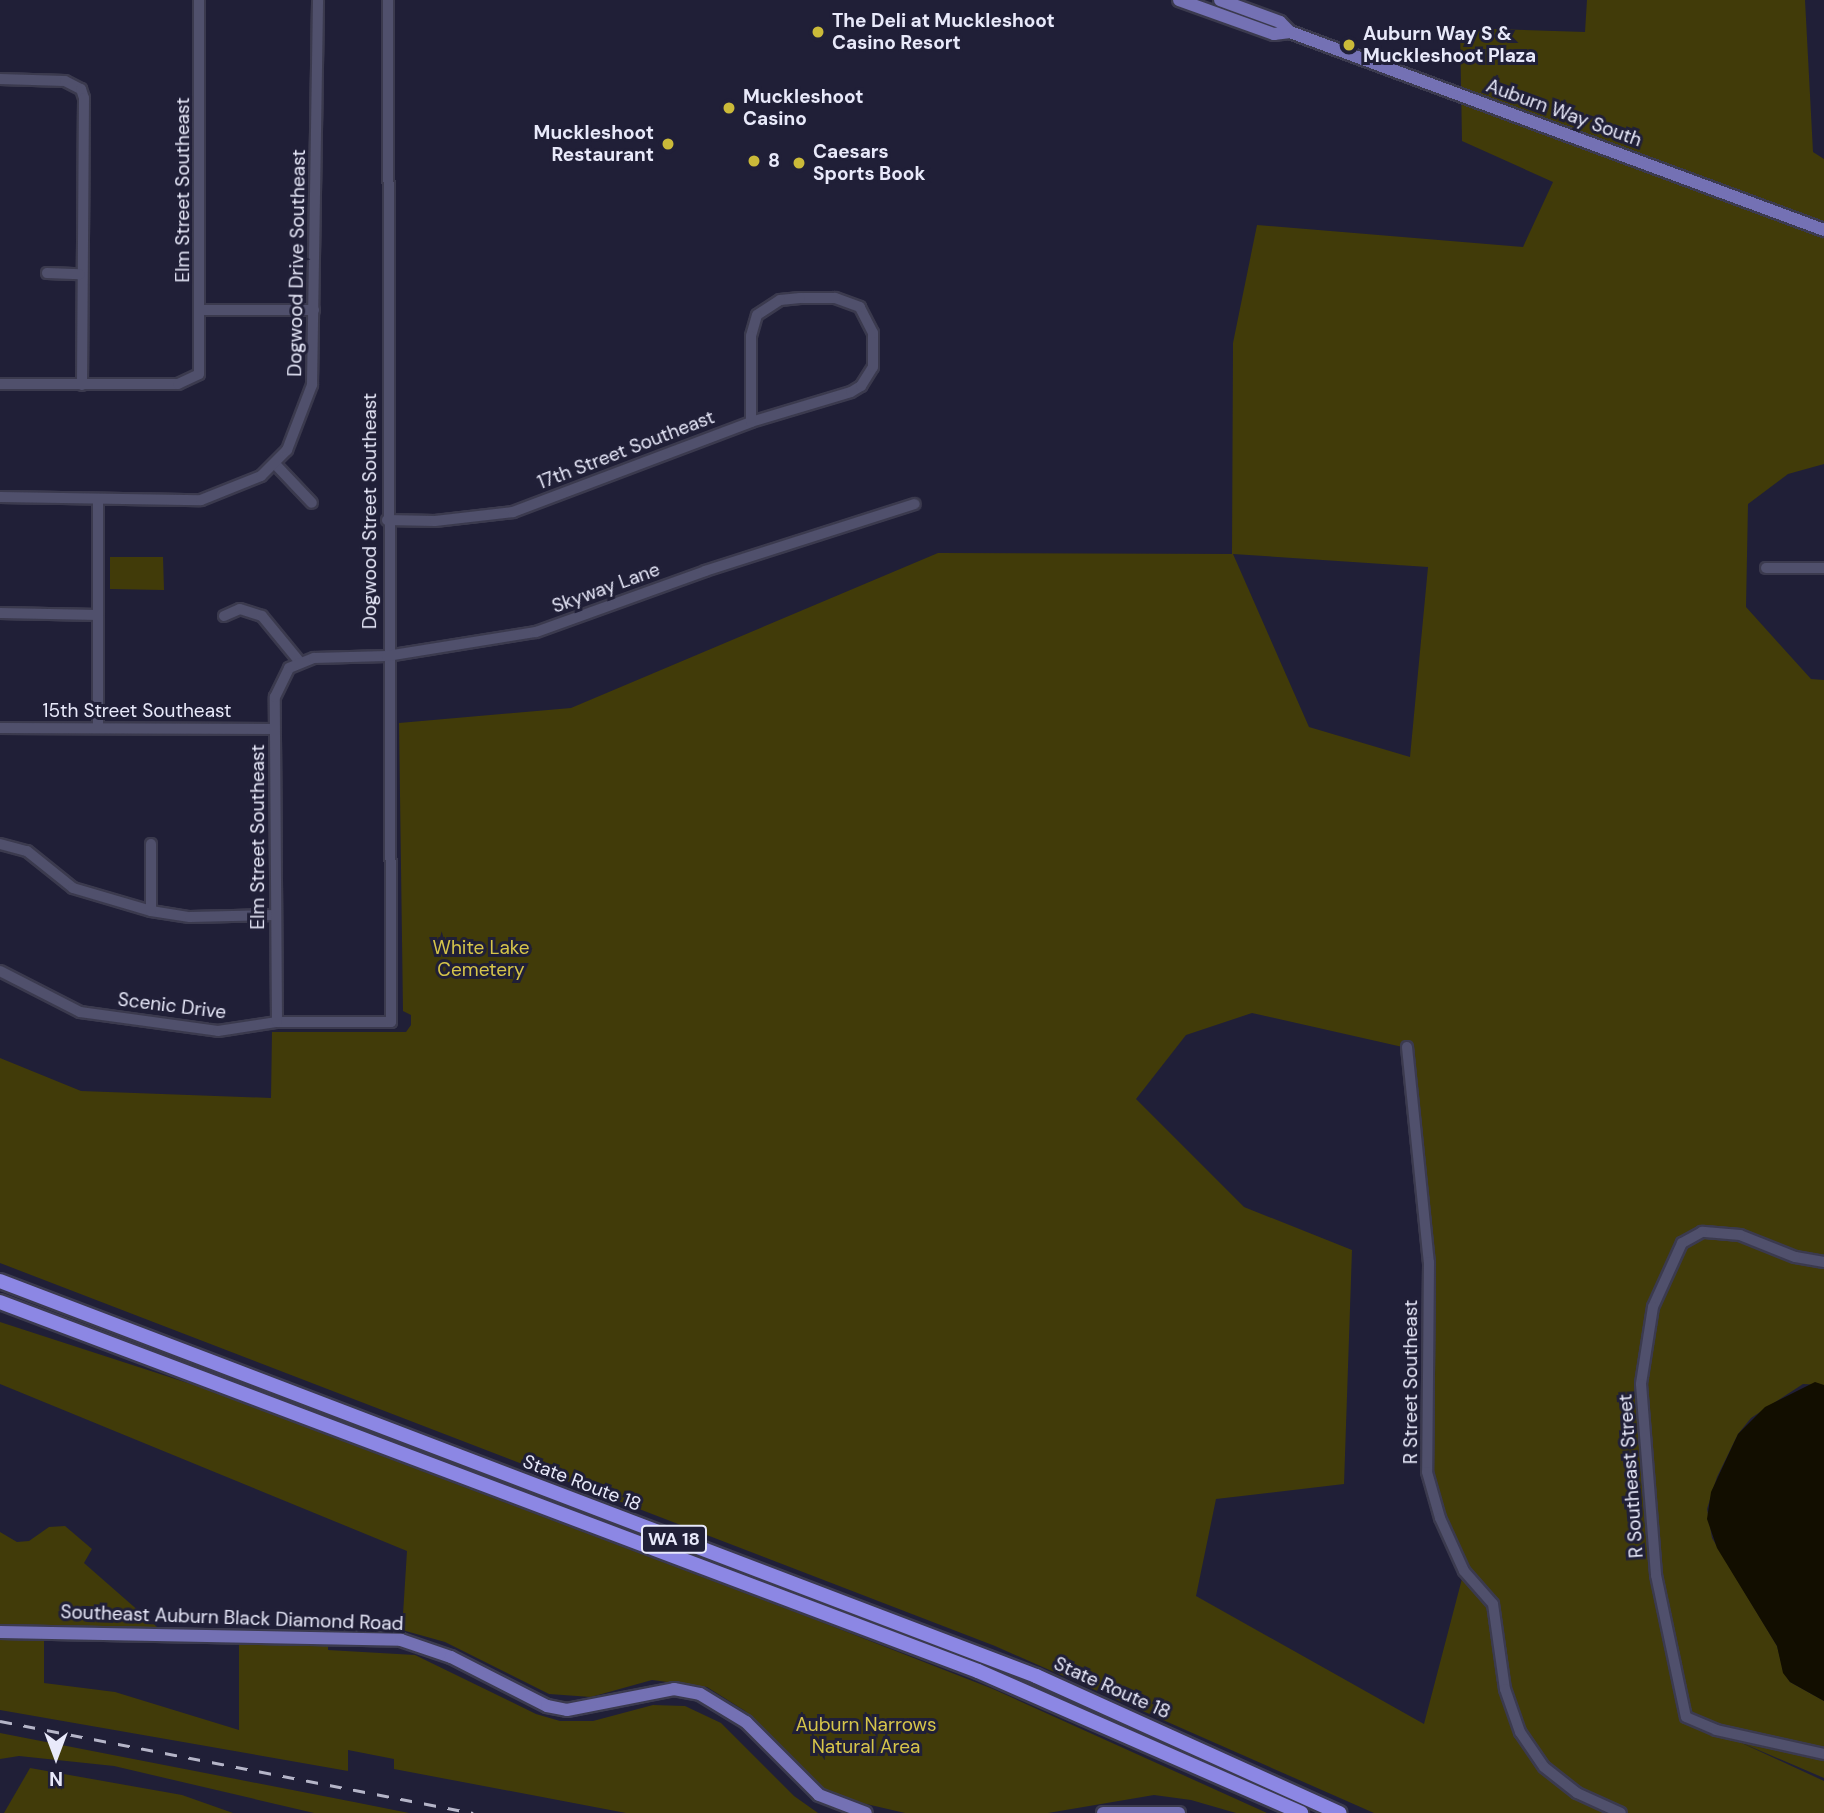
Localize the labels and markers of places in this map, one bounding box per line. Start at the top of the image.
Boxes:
place label: The Deli at Muckleshoot Casino Resort [832,10,1055,54]
place label: Auburn Way S & Muckleshoot Plaza [1363,23,1536,67]
marker: The Deli at Muckleshoot Casino Resort [810,24,826,40]
marker: Auburn Way S & Muckleshoot Plaza [1341,37,1357,53]
place label: Muckleshoot Casino [743,86,863,130]
marker: Muckleshoot Casino [721,100,737,116]
place label: Muckleshoot Restaurant [534,122,654,166]
marker: Muckleshoot Restaurant [660,136,676,152]
place label: Caesars Sports Book [813,141,925,185]
place label: 8 [768,150,780,172]
marker: 8 [746,153,762,169]
marker: Caesars Sports Book [791,155,807,171]

